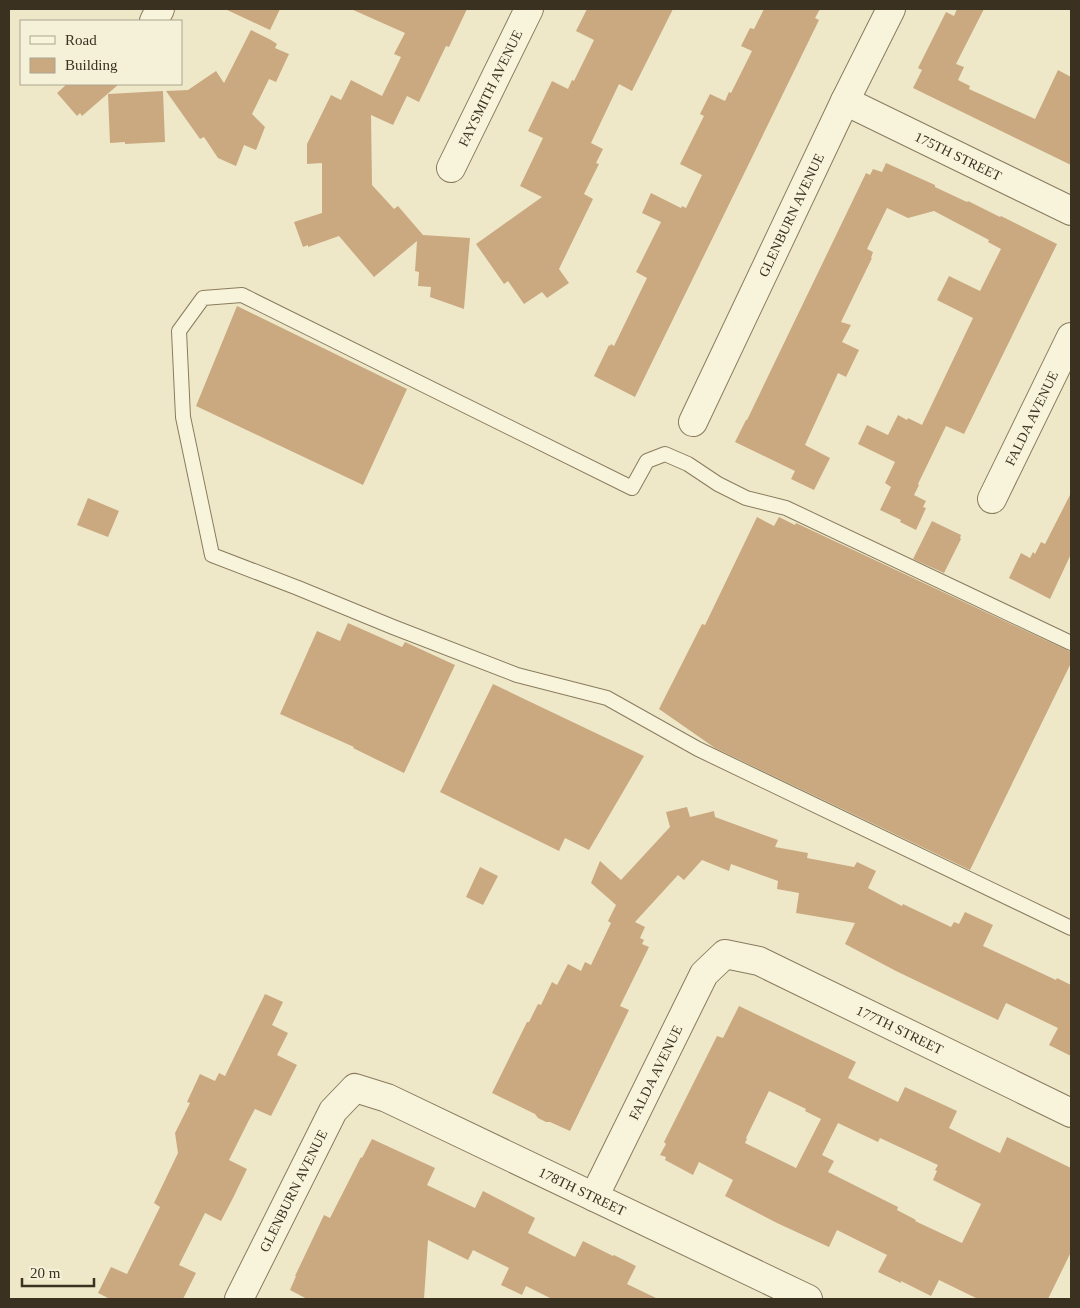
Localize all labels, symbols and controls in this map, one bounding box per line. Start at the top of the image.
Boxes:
legend [20,20,182,85]
street label: FAYSMITH AVENUE [456,28,526,149]
text: Road [65,32,97,48]
text: Building [65,57,118,73]
street label: 175TH STREET [912,129,1004,184]
street label: GLENBURN AVENUE [756,151,827,279]
street label: FALDA AVENUE [1002,369,1061,468]
street label: 177TH STREET [854,1003,946,1058]
street label: FALDA AVENUE [626,1023,686,1122]
street label: GLENBURN AVENUE [257,1127,330,1255]
street label: 178TH STREET [536,1165,628,1219]
scale bar [22,1256,95,1288]
text: 20 m [30,1265,61,1281]

